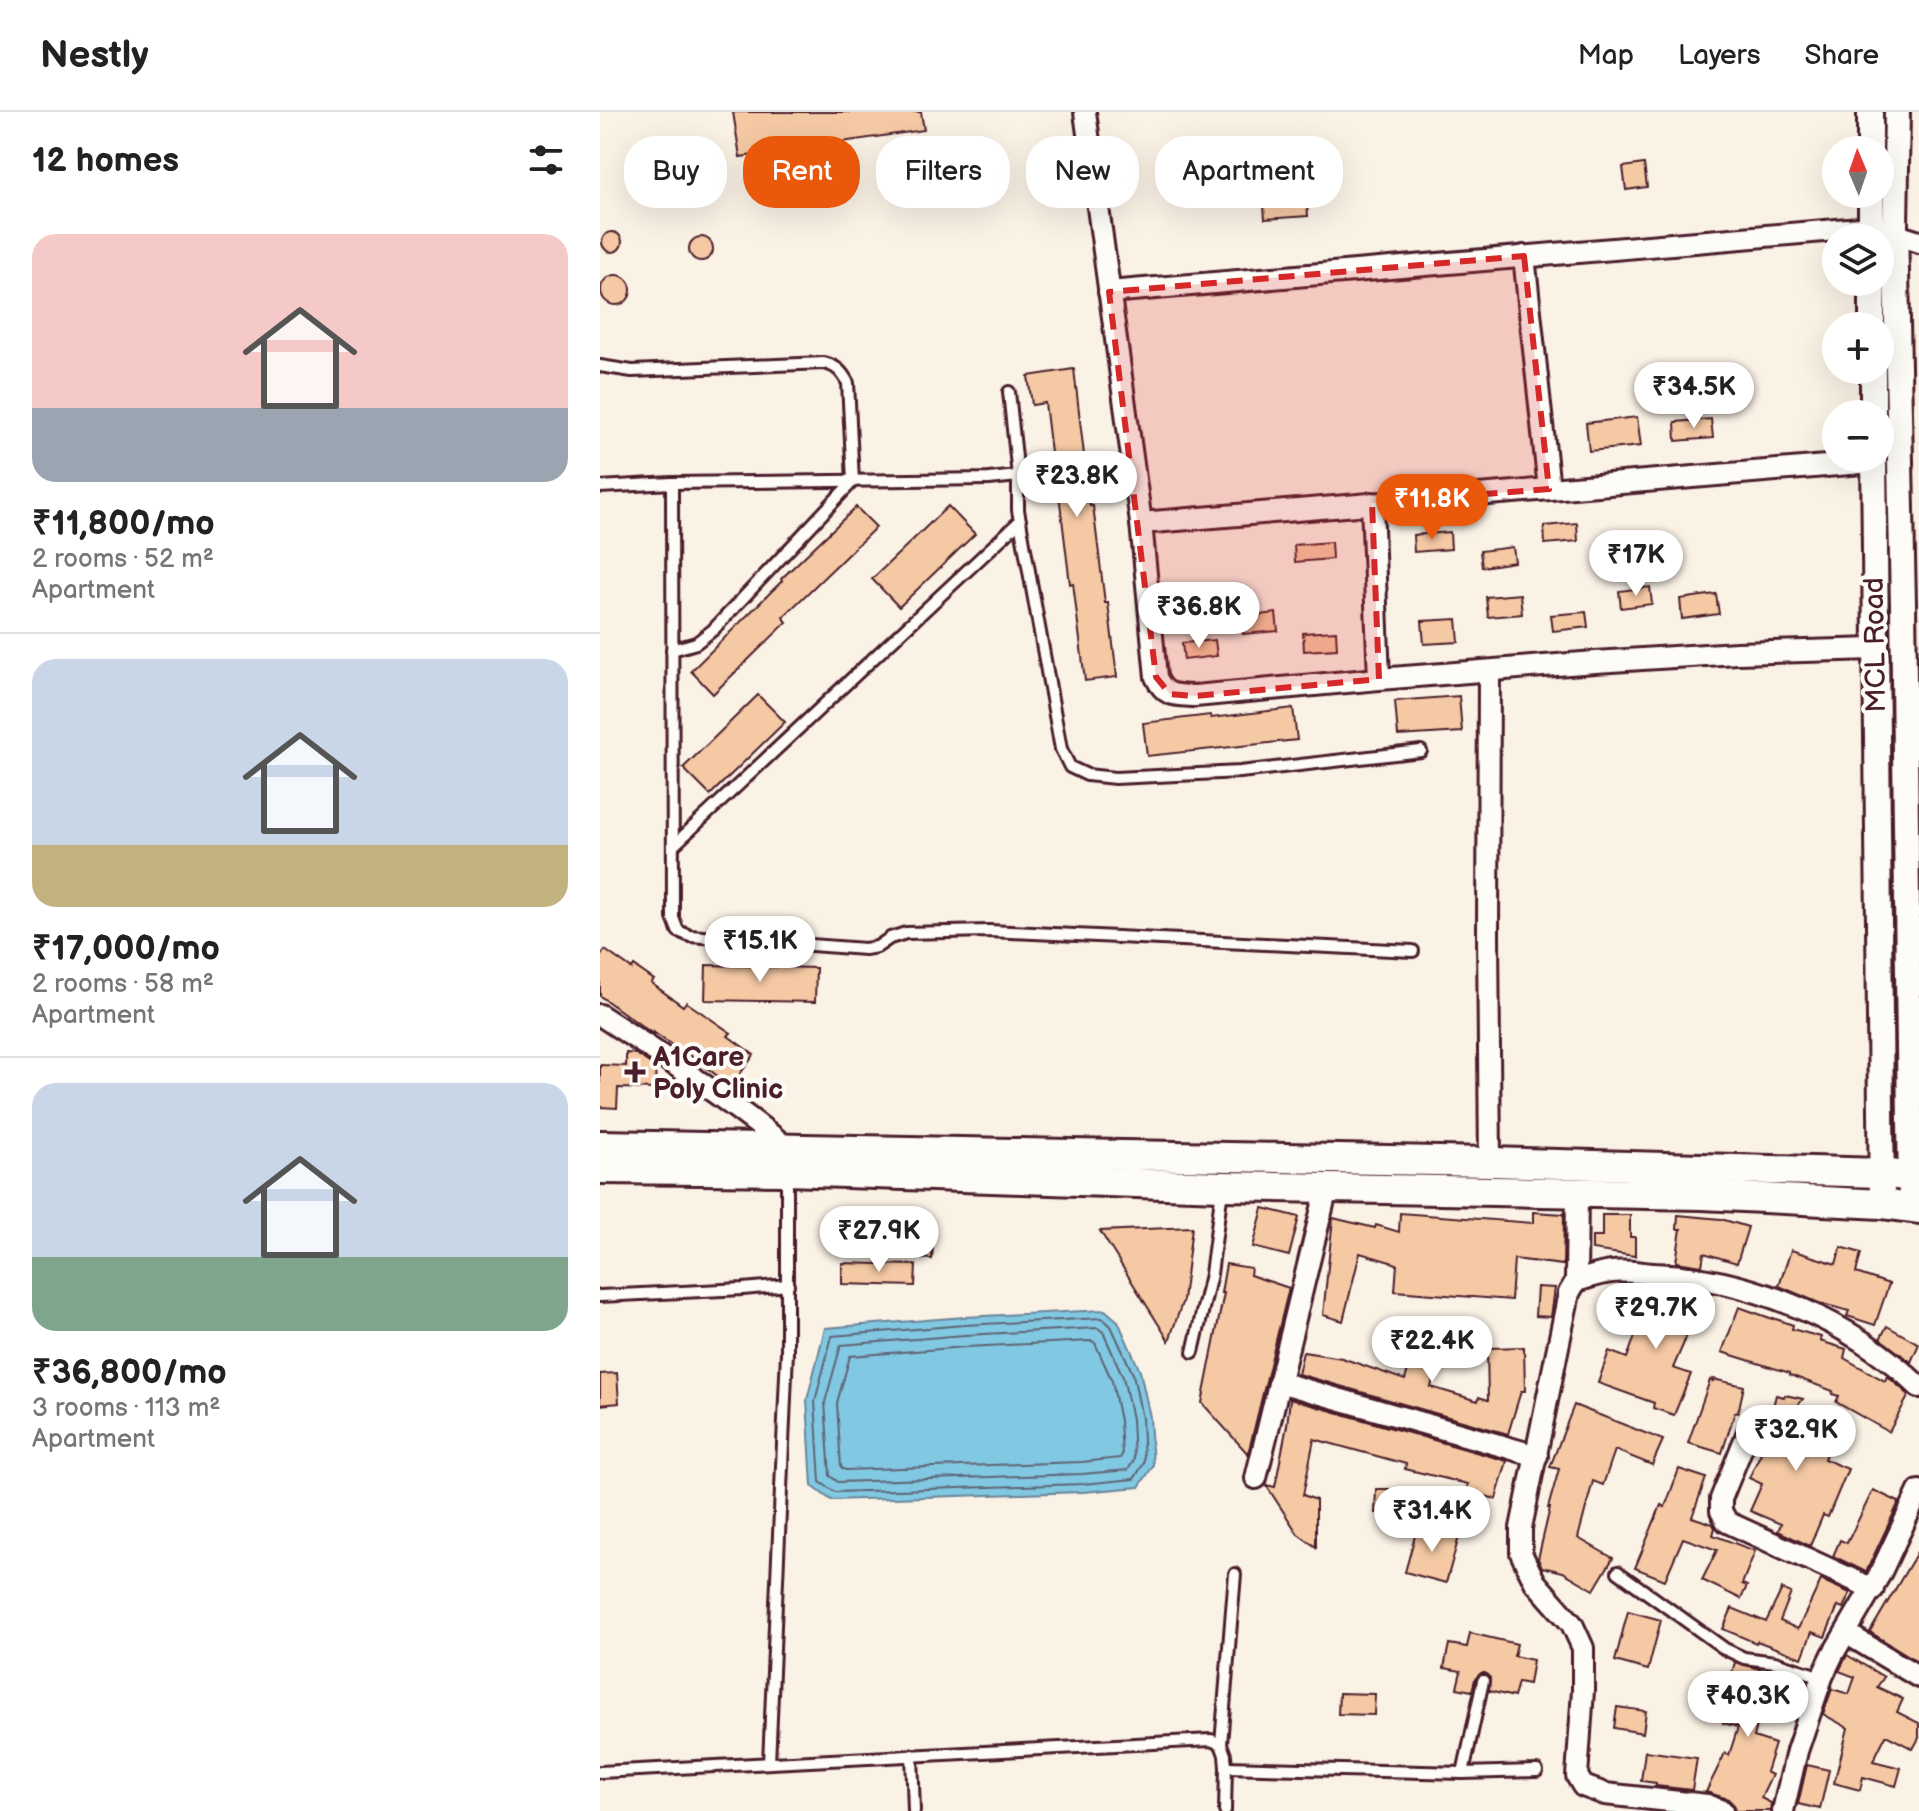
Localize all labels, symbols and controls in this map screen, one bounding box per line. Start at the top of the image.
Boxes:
text: Nestly [40,33,149,78]
text: Map [1578,39,1634,72]
text: Layers [1678,39,1761,72]
text: Share [1805,39,1879,72]
chip: Buy [624,136,727,208]
chip: Rent [743,136,860,208]
chip: Filters [876,136,1010,208]
chip: New [1026,136,1139,208]
chip: Apartment [1155,136,1343,208]
north arrow [1822,136,1894,208]
map controls [1822,136,1894,472]
icon: filters [524,138,568,182]
text: 12 homes [32,140,179,181]
button: layers [1822,224,1894,296]
icon: home [228,286,372,430]
button: + [1822,312,1894,384]
pin: ₹34.5K [1629,362,1759,430]
text: ₹34.5K [1652,372,1736,403]
button: − [1822,400,1894,472]
pin: ₹23.8K [1012,451,1142,519]
text: ₹23.8K [1035,461,1119,492]
pin: ₹11.8K [1367,474,1497,542]
text: ₹11.8K [1394,484,1470,515]
text: ₹11,800/mo [32,503,215,544]
pin: ₹17K [1589,530,1683,598]
text: ₹17K [1607,540,1665,571]
text: 2 rooms · 52 m² [32,544,214,575]
text: Apartment [32,575,155,606]
street label: MCL Road [1858,577,1893,713]
pin: ₹36.8K [1134,582,1264,650]
text: ₹36.8K [1157,592,1241,623]
icon: home [228,711,372,855]
pin: ₹15.1K [695,916,825,984]
text: ₹15.1K [722,926,798,957]
text: ₹17,000/mo [32,928,220,969]
text: 2 rooms · 58 m² [32,969,214,1000]
text: Apartment [32,1000,155,1031]
place label: A1Care Poly Clinic [652,1041,783,1106]
marker: A1Care Poly Clinic [624,1061,646,1083]
icon: home [228,1135,372,1279]
pin: ₹27.9K [814,1206,944,1274]
text: ₹27.9K [838,1216,920,1247]
pin: ₹29.7K [1591,1283,1721,1351]
text: ₹29.7K [1614,1293,1698,1324]
pin: ₹22.4K [1367,1316,1497,1384]
text: ₹22.4K [1390,1326,1474,1357]
text: ₹36,800/mo [32,1352,227,1393]
text: 3 rooms · 113 m² [32,1393,221,1424]
pin: ₹32.9K [1731,1405,1861,1473]
text: ₹32.9K [1754,1415,1838,1446]
text: Apartment [32,1424,155,1455]
pin: ₹31.4K [1367,1486,1497,1554]
text: ₹31.4K [1392,1496,1472,1527]
pin: ₹40.3K [1683,1671,1813,1739]
text: ₹40.3K [1706,1681,1790,1712]

